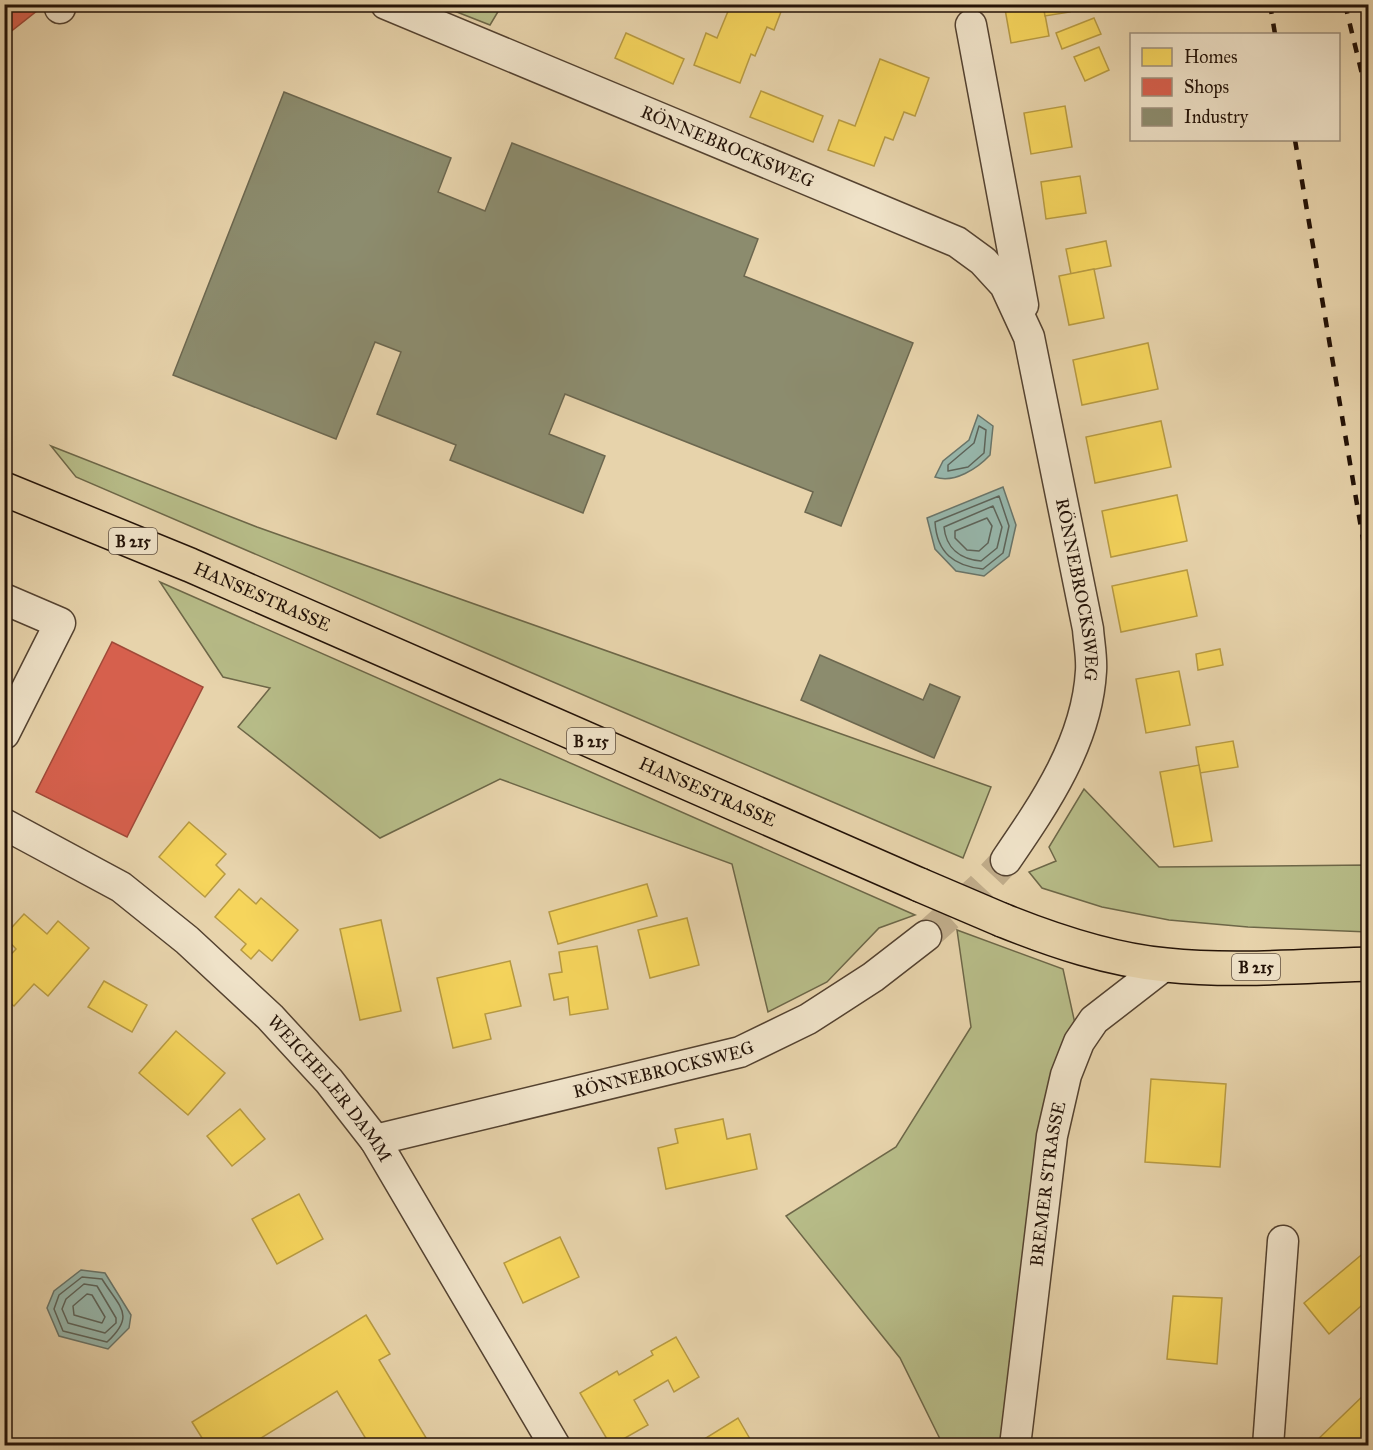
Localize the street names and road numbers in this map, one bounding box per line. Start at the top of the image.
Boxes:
street label: RÖNNEBROCKSWEG [638,100,817,192]
street label: RÖNNEBROCKSWEG [1051,496,1102,682]
road number: B 215 [109,528,157,554]
street label: HANSESTRASSE [191,557,334,636]
road number: B 215 [567,728,615,754]
street label: HANSESTRASSE [636,752,779,832]
road number: B 215 [1232,954,1280,980]
street label: WEICHELER DAMM [263,1010,396,1166]
street label: RÖNNEBROCKSWEG [571,1036,758,1103]
street label: BREMER STRASSE [1025,1099,1071,1268]

